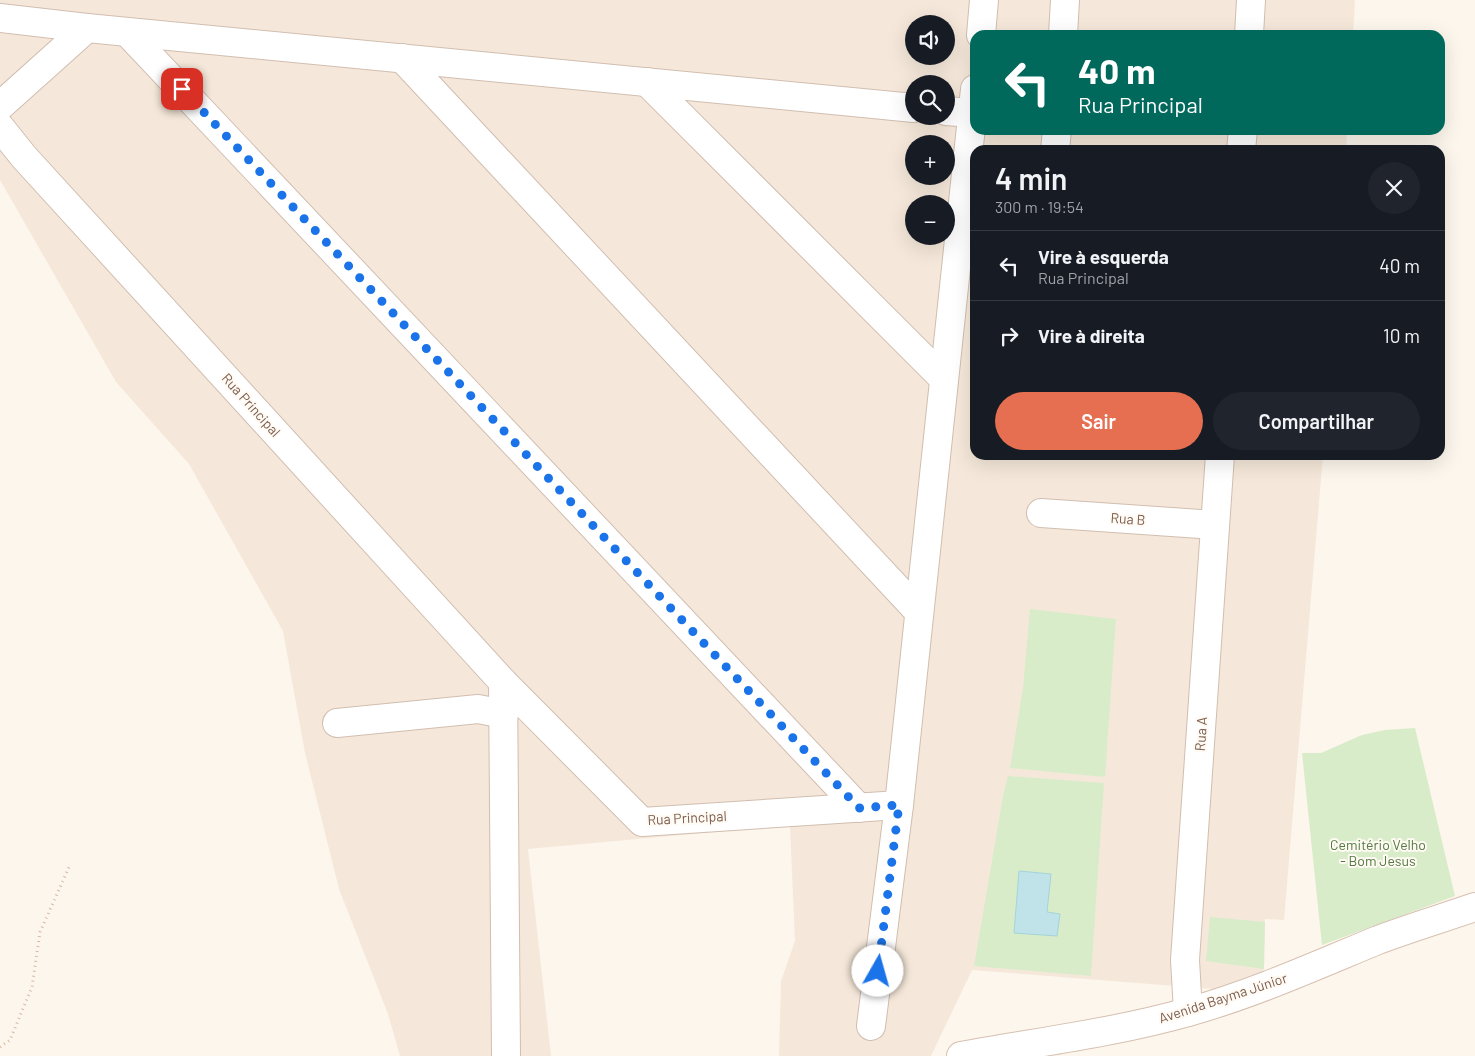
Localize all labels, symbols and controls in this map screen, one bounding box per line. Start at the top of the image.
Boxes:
map controls [905,15,955,245]
button: sound [905,15,955,65]
text: 40 m [1078,49,1155,91]
icon: left [995,50,1060,115]
pin [161,68,203,110]
icon: arrive [168,75,196,103]
button: search [905,75,955,125]
text: Rua Principal [1078,91,1203,117]
button: + [905,135,955,185]
text: 4 min [995,160,1067,196]
button: close [1368,162,1420,214]
button: − [905,195,955,245]
text: 300 m · 19:54 [995,197,1084,216]
text: Vire à esquerda [1038,245,1169,268]
icon: left [995,252,1023,280]
text: 40 m [1379,254,1420,277]
text: Rua Principal [1038,268,1129,287]
icon: right [995,322,1023,350]
text: Vire à direita [1038,324,1145,347]
text: 10 m [1383,324,1420,347]
street label: Rua Principal [218,369,284,440]
button: Sair [995,392,1203,450]
button: Compartilhar [1213,392,1420,450]
street label: Rua B [1110,509,1146,528]
street label: Rua A [1191,716,1210,752]
street label: Rua Principal [647,807,727,828]
park label: Cemitério Velho - Bom Jesus [1330,836,1426,869]
position arrow [851,944,903,996]
street label: Avenida Bayma Júnior [1157,969,1289,1026]

